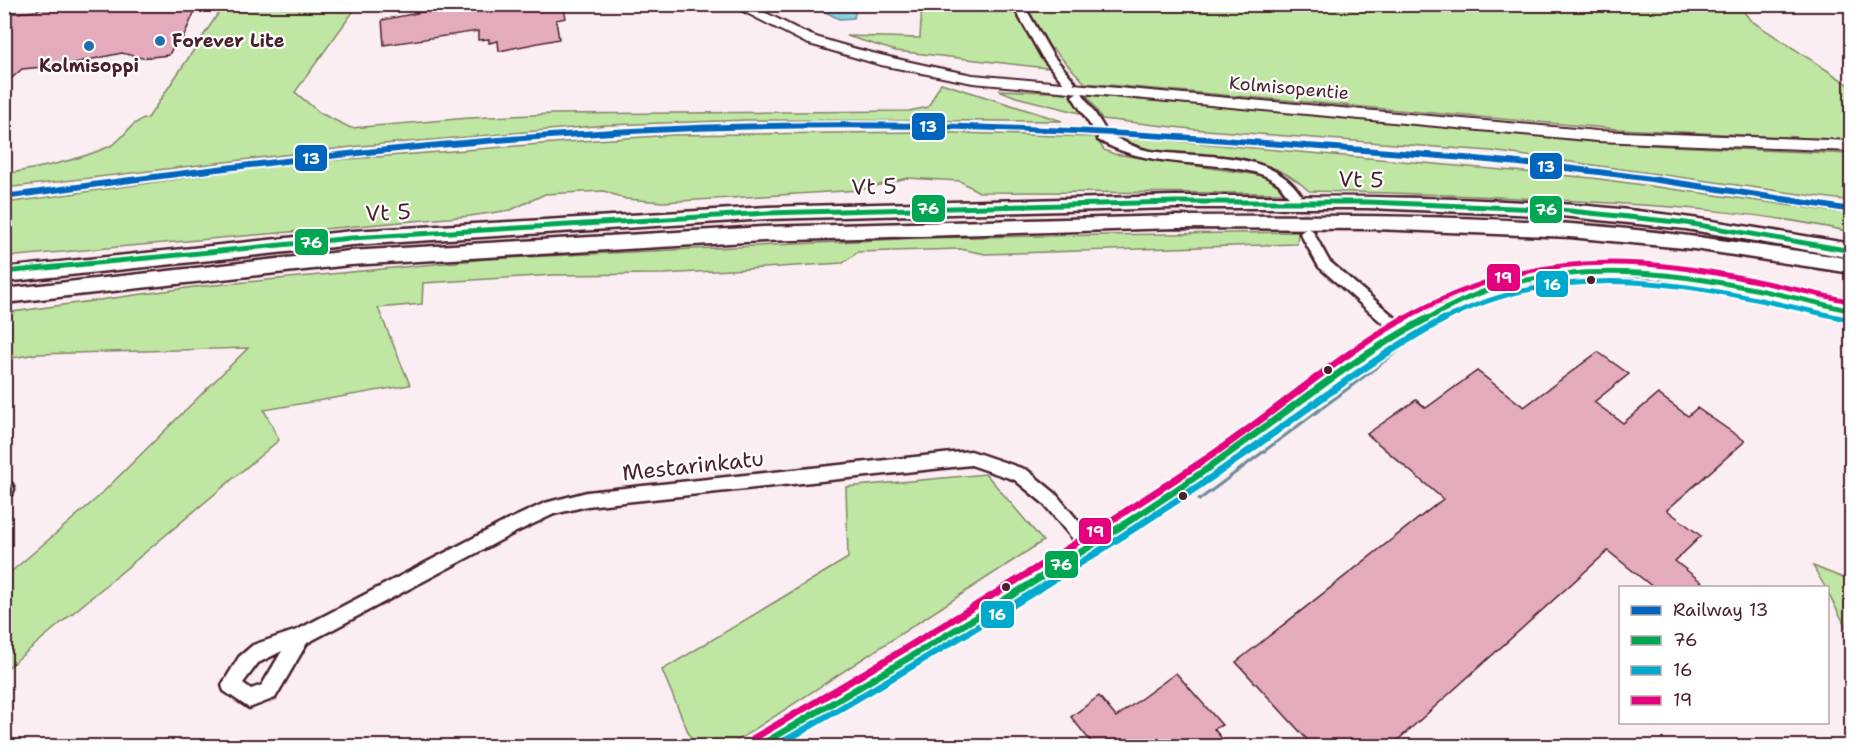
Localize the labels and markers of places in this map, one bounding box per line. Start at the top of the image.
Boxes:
place label: Forever Lite [172,29,285,53]
marker: Forever Lite [153,34,167,48]
marker: Kolmisoppi [82,39,96,53]
place label: Kolmisoppi [39,54,139,78]
unlabelled marker [1585,274,1597,286]
unlabelled marker [1322,364,1334,376]
unlabelled marker [1177,490,1189,502]
unlabelled marker [1000,581,1012,593]

